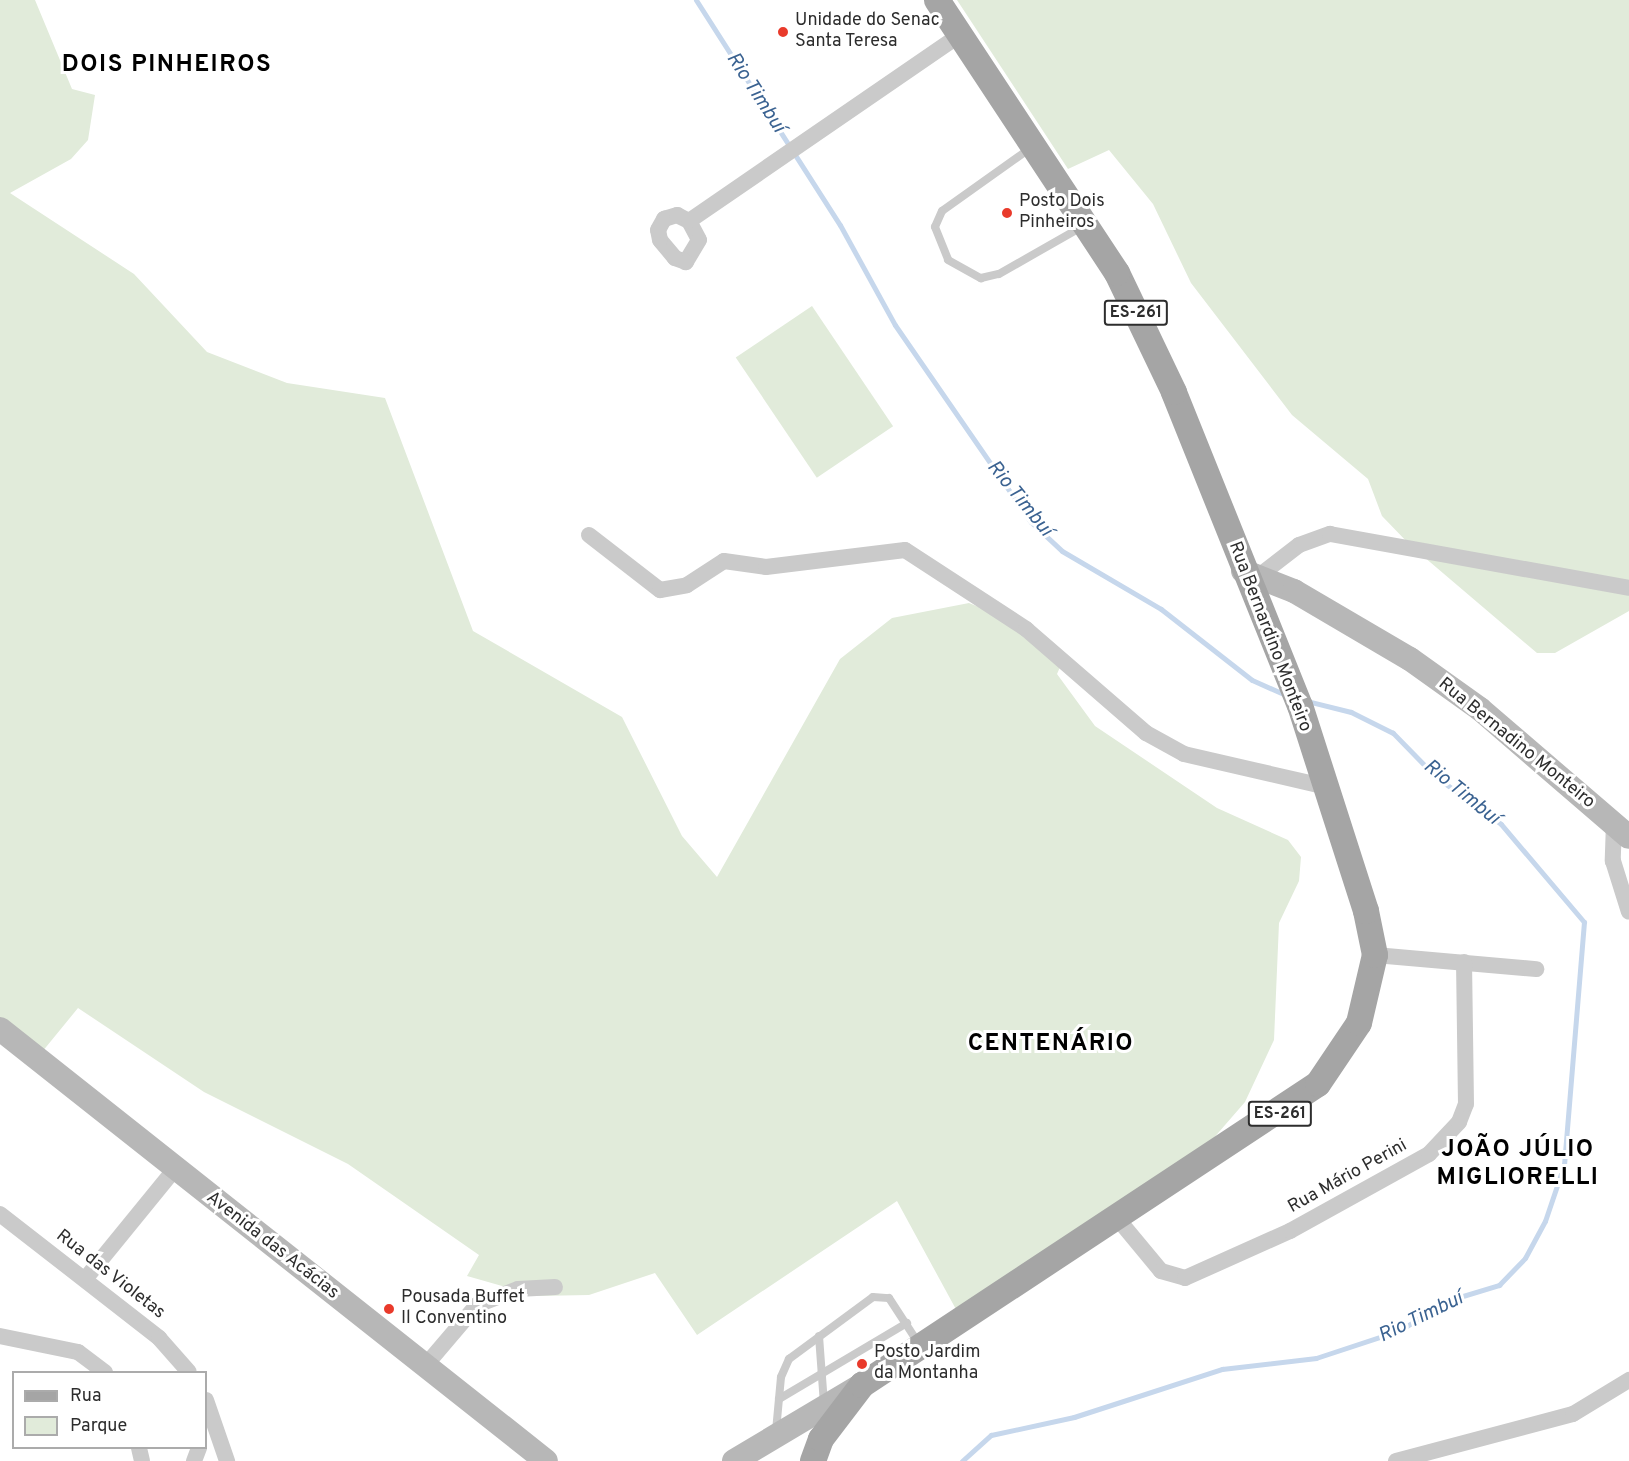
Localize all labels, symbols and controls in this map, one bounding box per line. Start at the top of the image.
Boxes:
place label: Unidade do Senac Santa Teresa [795,11,940,54]
marker: Unidade do Senac Santa Teresa [776,25,790,39]
water label: Rio Timbuí [720,48,790,138]
district label: DOIS PINHEIROS [62,52,272,80]
place label: Posto Dois Pinheiros [1019,192,1105,234]
marker: Posto Dois Pinheiros [1000,206,1014,220]
road number: ES-261 [1103,300,1169,326]
water label: Rio Timbuí [981,456,1057,542]
street label: Rua Bernardino Monteiro [1223,539,1315,735]
street label: Rua Bernadino Monteiro [1433,674,1599,814]
water label: Rio Timbuí [1418,755,1504,831]
district label: CENTENÁRIO [968,1031,1134,1059]
road number: ES-261 [1247,1101,1313,1127]
street label: Rua Mário Perini [1285,1135,1411,1219]
district label: JOÃO JÚLIO MIGLIORELLI [1437,1137,1599,1193]
street label: Avenida das Acácias [201,1187,343,1305]
street label: Rua das Violetas [51,1226,169,1324]
water label: Rio Timbuí [1374,1287,1468,1349]
place label: Pousada Buffet Il Conventino [401,1288,525,1330]
marker: Pousada Buffet Il Conventino [382,1302,396,1316]
place label: Posto Jardim da Montanha [874,1343,980,1386]
marker: Posto Jardim da Montanha [855,1357,869,1371]
legend [12,1371,207,1449]
text: Rua [70,1385,101,1408]
text: Parque [70,1415,127,1438]

